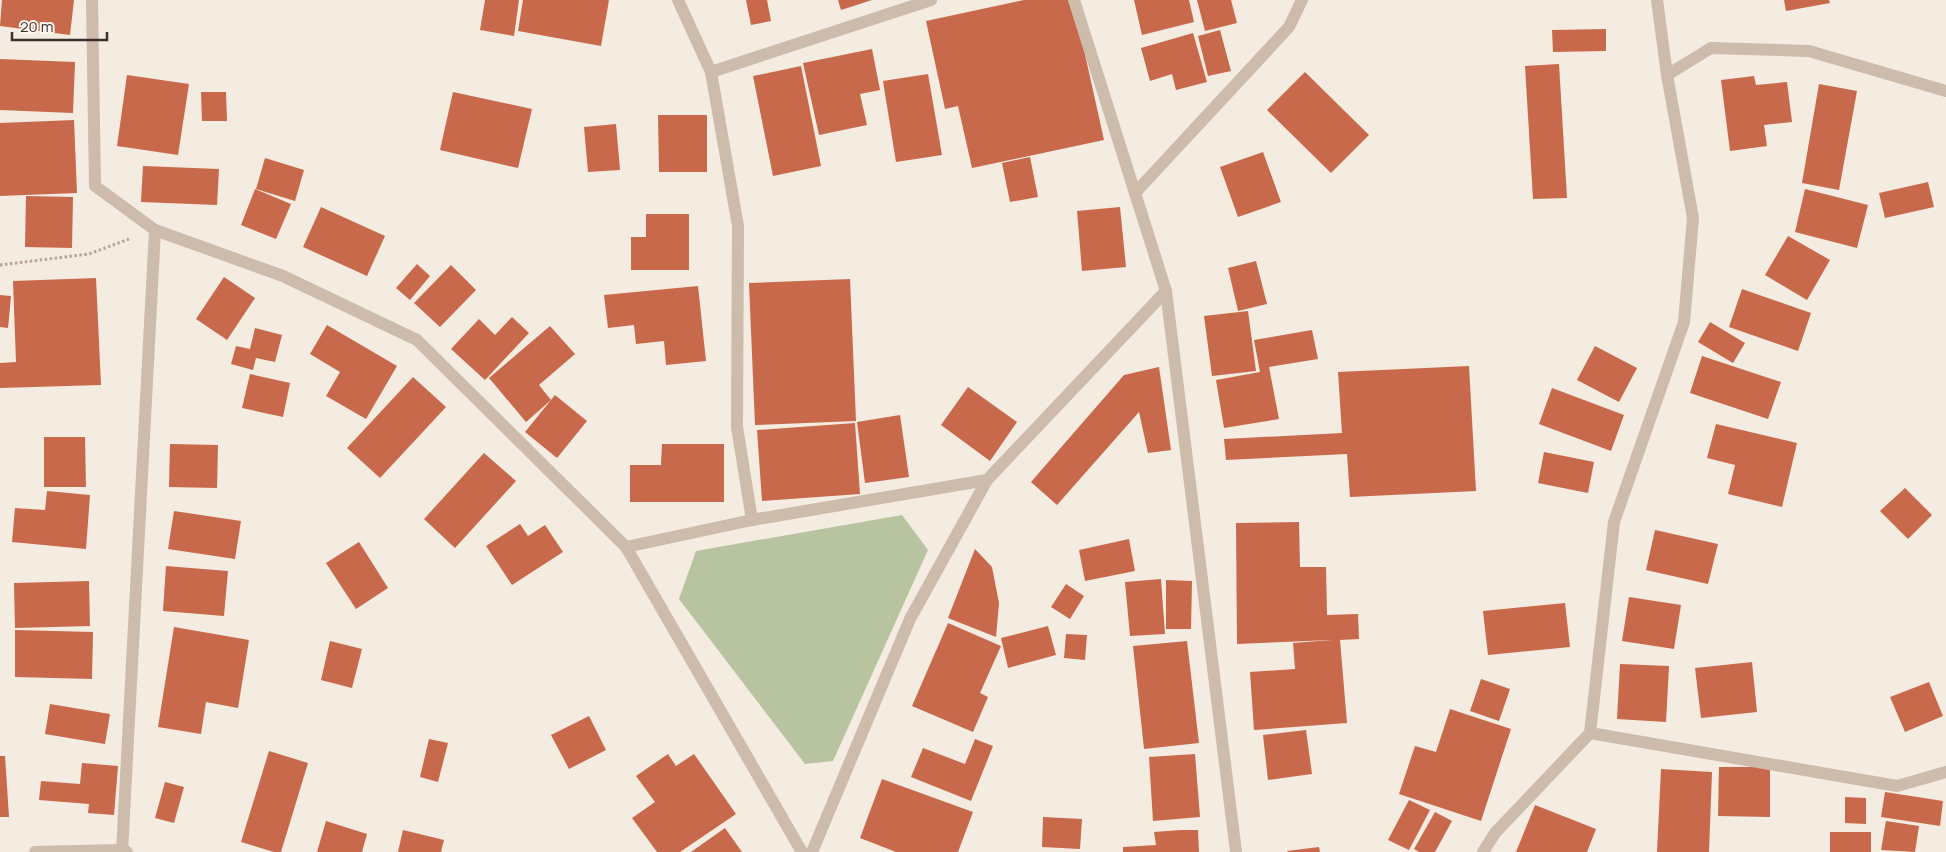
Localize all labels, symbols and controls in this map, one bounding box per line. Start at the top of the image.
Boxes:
scale bar [12,10,108,42]
text: 20 m [20,16,53,37]

